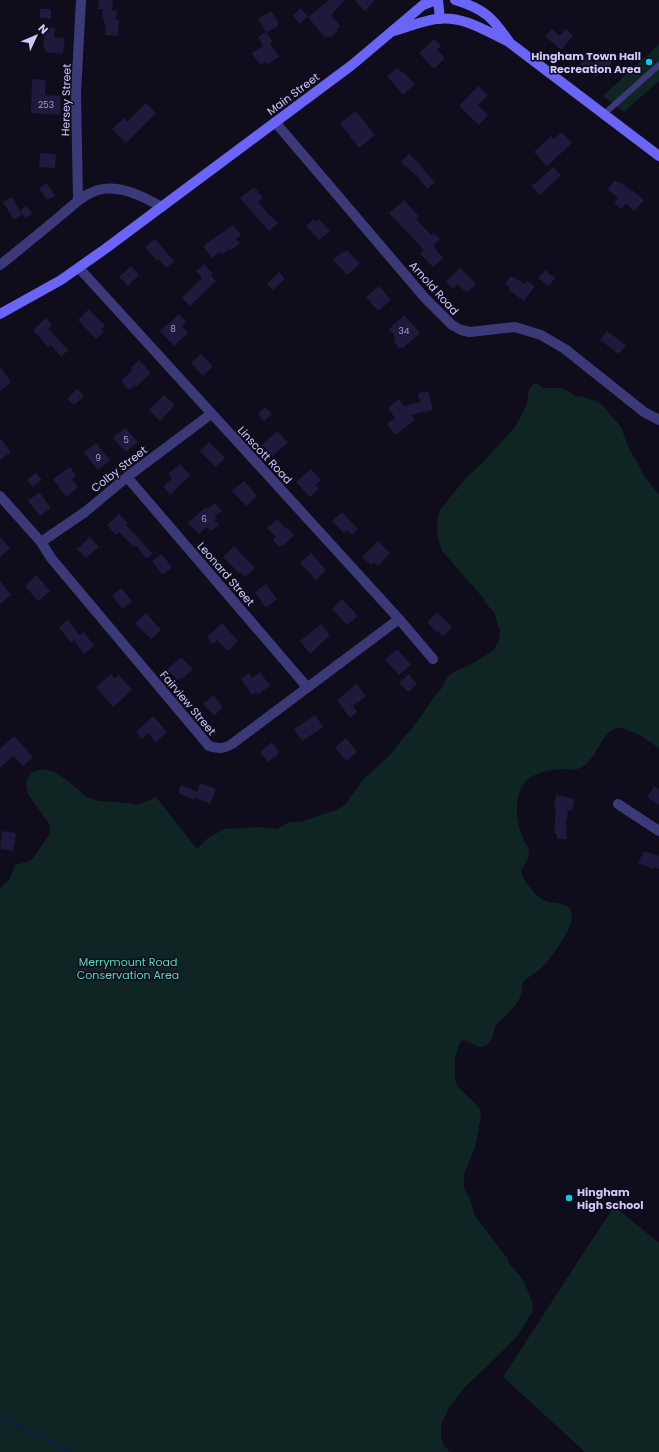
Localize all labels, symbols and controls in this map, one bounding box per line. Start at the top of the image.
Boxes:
north arrow [16,16,56,56]
text: N [35,21,52,38]
place label: Hingham Town Hall Recreation Area [531,48,641,77]
marker: Hingham Town Hall Recreation Area [644,57,654,67]
street label: Hersey Street [57,64,75,136]
street label: Main Street [264,69,322,119]
house number: 253 [38,99,54,111]
street label: Arnold Road [406,258,462,318]
house number: 8 [170,323,176,335]
house number: 34 [399,325,410,337]
street label: Linscott Road [234,423,296,487]
house number: 5 [123,434,129,446]
street label: Colby Street [88,442,150,496]
house number: 9 [95,452,101,464]
house number: 6 [201,513,207,525]
street label: Leonard Street [194,539,258,609]
street label: Fairview Street [156,667,220,739]
park label: Merrymount Road Conservation Area [77,954,179,983]
place label: Hingham High School [577,1184,644,1213]
marker: Hingham High School [564,1193,574,1203]

